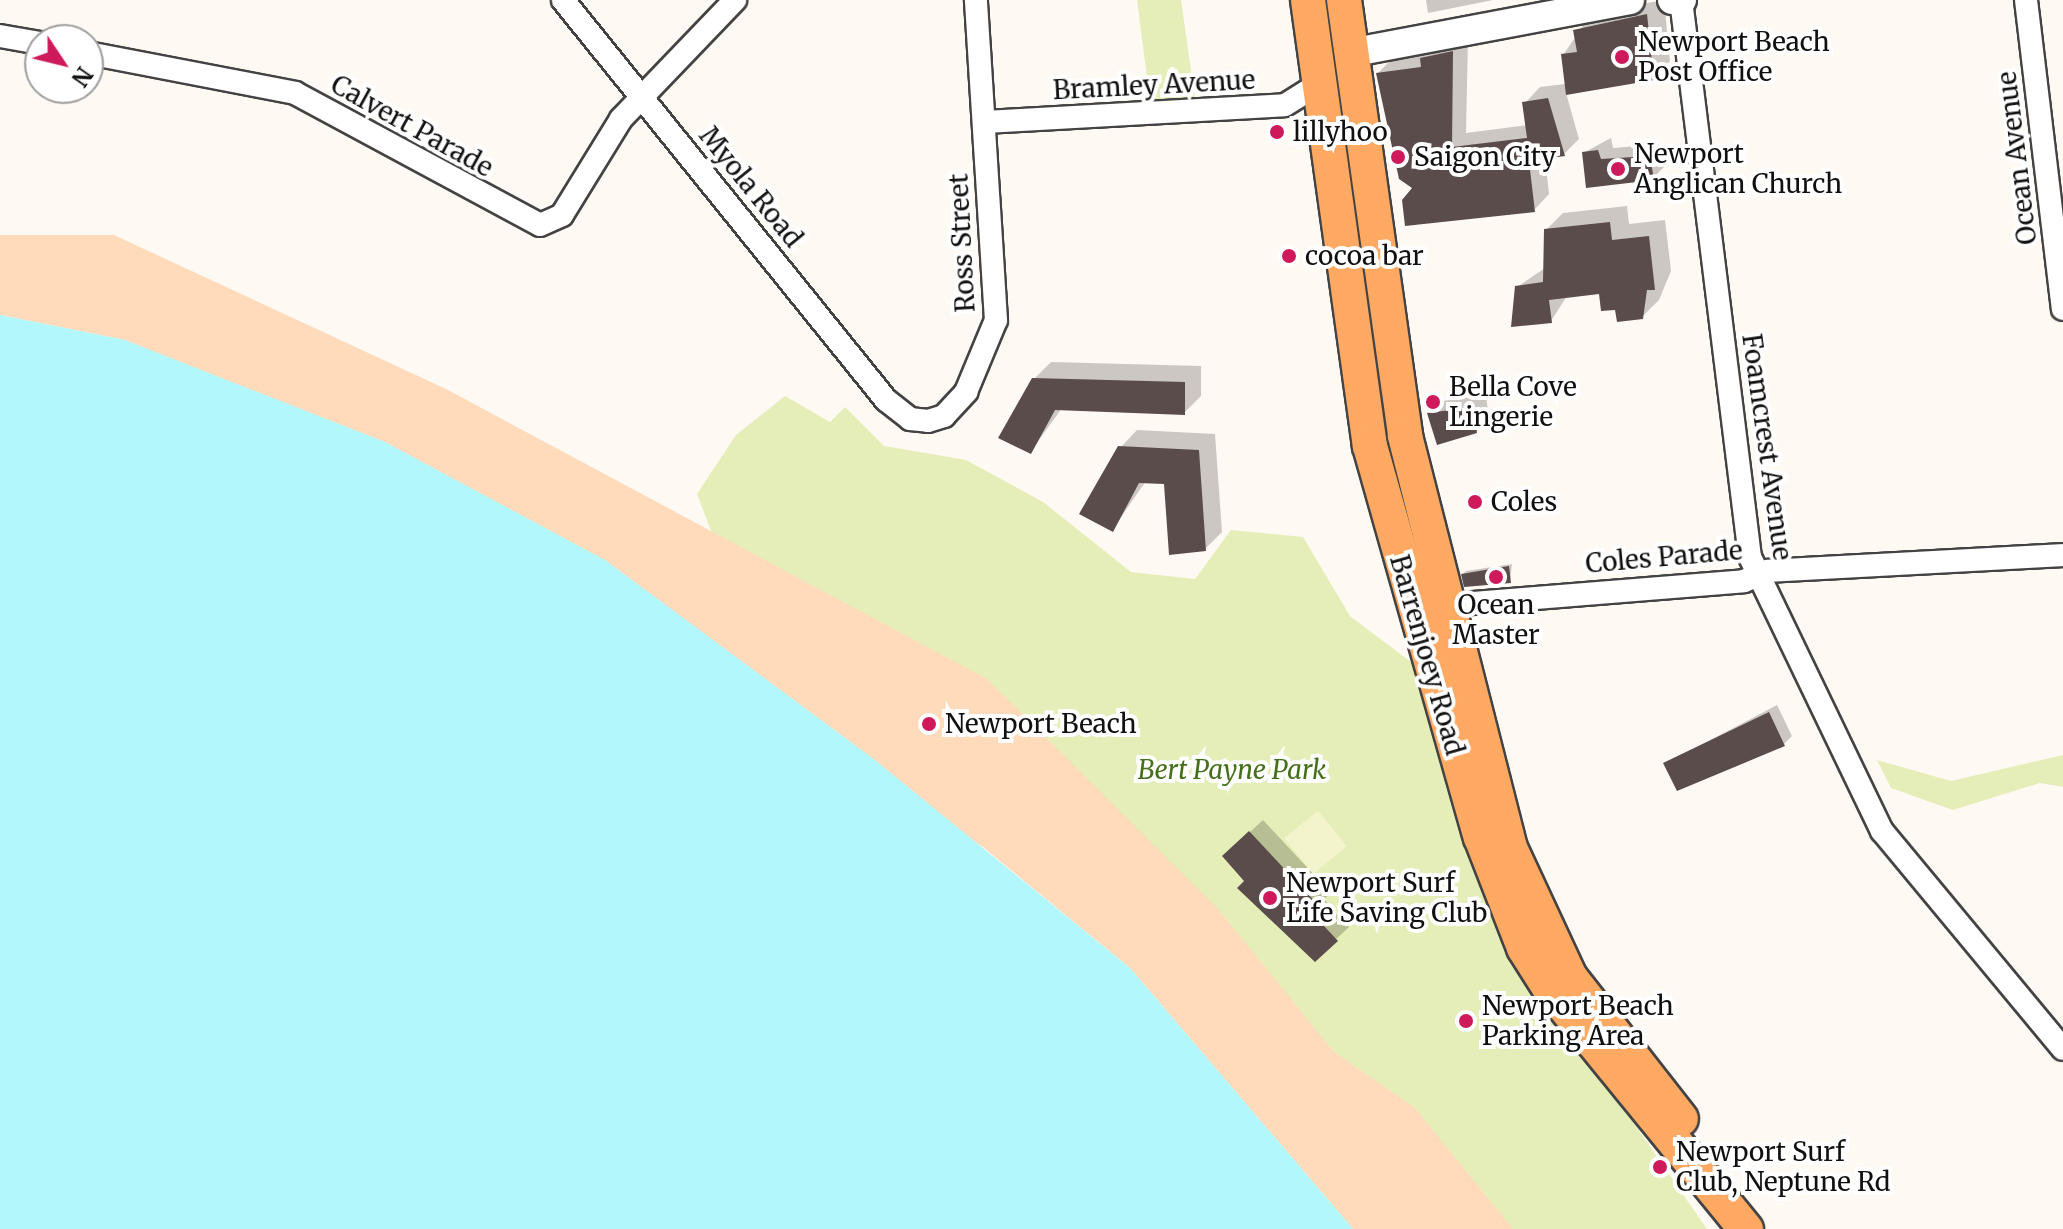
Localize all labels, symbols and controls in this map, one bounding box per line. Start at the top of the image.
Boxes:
north arrow [24,24,104,104]
place label: Newport Beach Post Office [1638,26,1830,88]
marker: Newport Beach Post Office [1613,48,1631,66]
text: N [66,61,98,92]
street label: Bramley Avenue [1052,64,1256,106]
street label: Calvert Parade [326,69,498,183]
street label: Ocean Avenue [1991,70,2043,246]
place label: lillyhoo [1293,116,1388,148]
street label: Myola Road [693,121,809,253]
marker: lillyhoo [1268,123,1286,141]
place label: Newport Anglican Church [1634,138,1842,200]
place label: Saigon City [1414,141,1556,173]
marker: Saigon City [1389,148,1407,166]
marker: Newport Anglican Church [1609,160,1627,178]
street label: Ross Street [943,173,981,313]
place label: cocoa bar [1305,240,1424,272]
marker: cocoa bar [1280,247,1298,265]
street label: Foamcrest Avenue [1736,332,1798,562]
place label: Bella Cove Lingerie [1449,371,1577,432]
marker: Bella Cove Lingerie [1424,393,1442,411]
place label: Coles [1491,486,1557,518]
marker: Coles [1466,493,1484,511]
street label: Coles Parade [1584,535,1744,579]
street label: Barrenjoey Road [1383,551,1471,759]
marker: Ocean Master [1487,568,1505,586]
place label: Ocean Master [1452,589,1540,650]
place label: Newport Beach [945,708,1137,740]
marker: Newport Beach [920,715,938,733]
park label: Bert Payne Park [1138,754,1326,786]
place label: Newport Surf Life Saving Club [1286,867,1487,928]
marker: Newport Surf Life Saving Club [1261,889,1279,907]
place label: Newport Beach Parking Area [1482,990,1674,1052]
marker: Newport Beach Parking Area [1457,1012,1475,1030]
place label: Newport Surf Club, Neptune Rd [1676,1136,1891,1198]
marker: Newport Surf Club, Neptune Rd [1651,1158,1669,1176]

